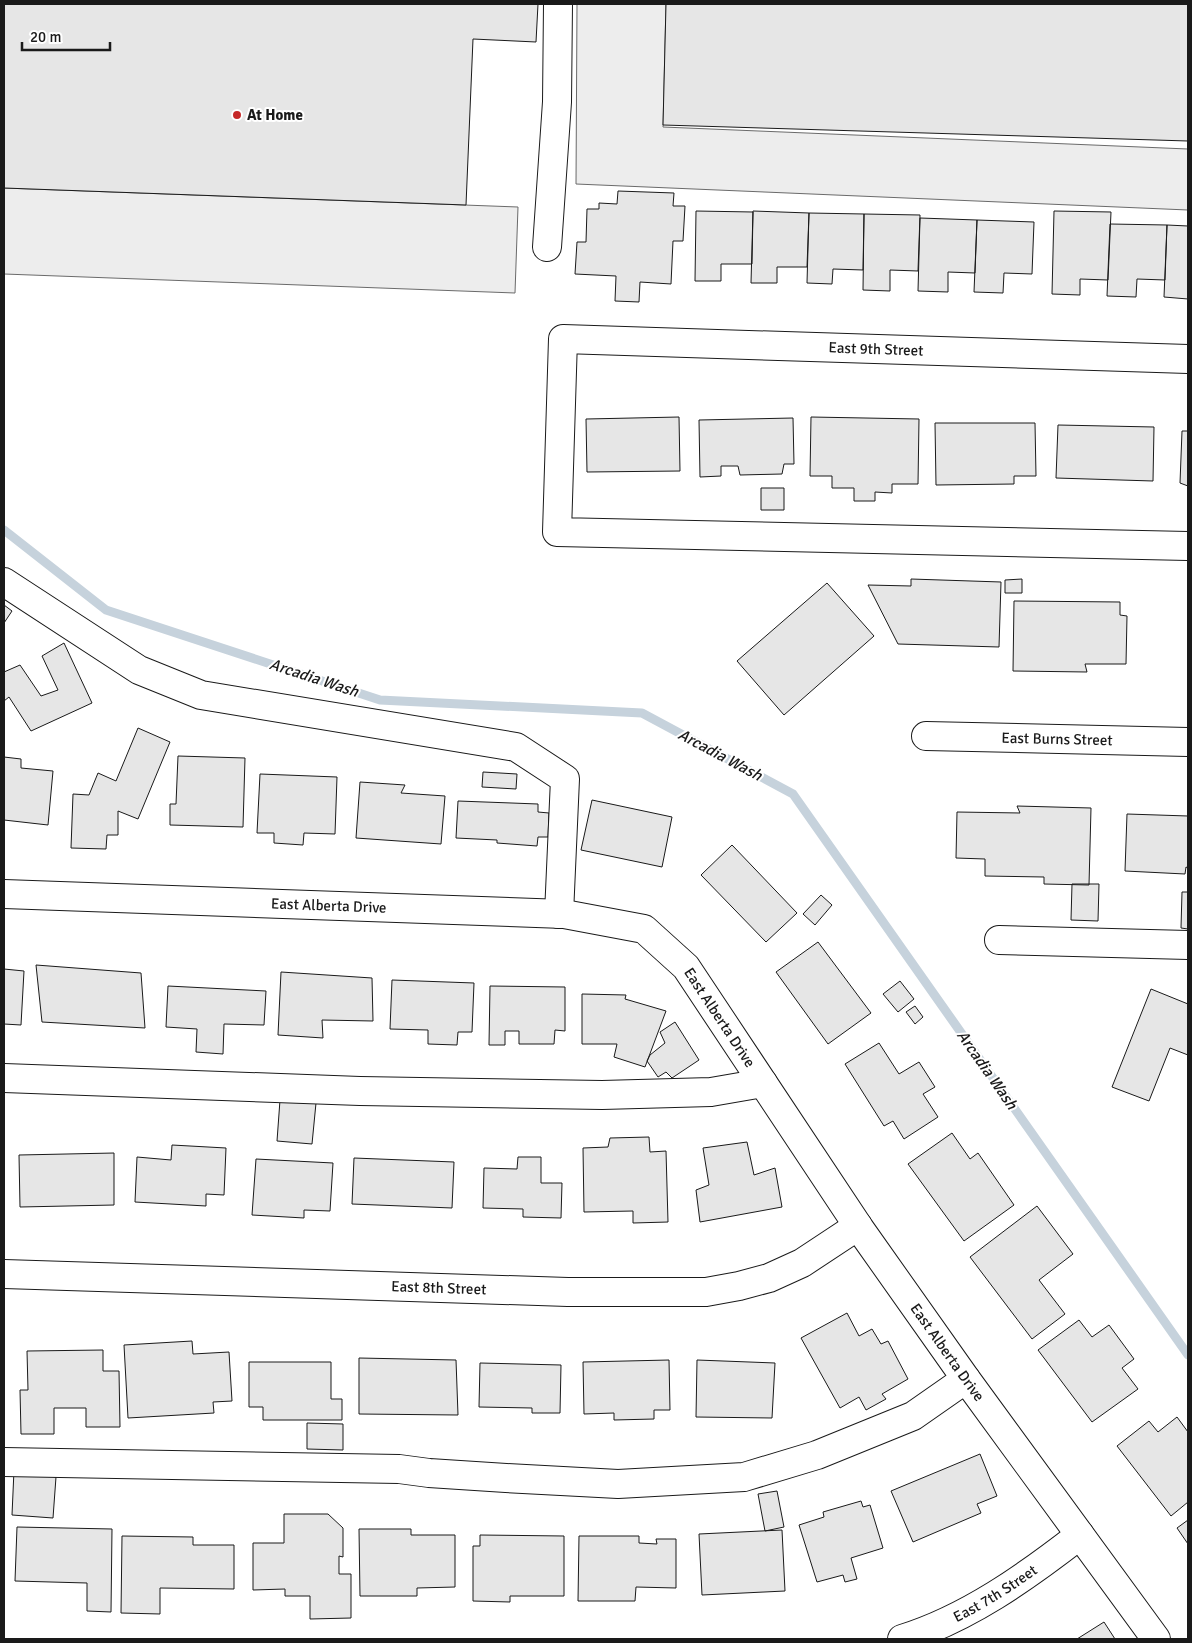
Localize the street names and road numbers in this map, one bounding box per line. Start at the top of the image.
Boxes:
street label: East 9th Street [828,338,924,360]
street label: East Burns Street [1001,729,1113,749]
street label: East Alberta Drive [271,895,387,917]
street label: East Alberta Drive [680,964,759,1071]
street label: East 8th Street [391,1277,487,1298]
street label: East Alberta Drive [906,1300,988,1405]
street label: East 7th Street [950,1561,1041,1626]

